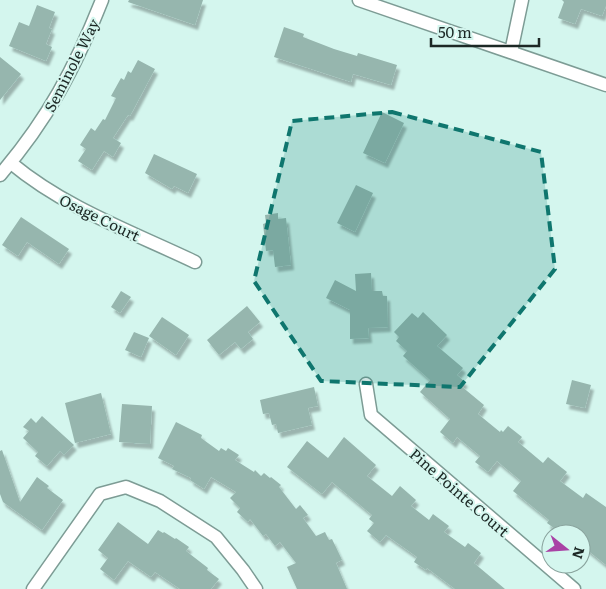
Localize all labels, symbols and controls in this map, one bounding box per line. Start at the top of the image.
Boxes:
street label: Seminole Way [38,14,105,116]
scale bar [431,15,538,47]
text: 50 m [438,20,472,43]
street label: Osage Court [56,188,144,246]
street label: Pine Pointe Court [405,442,515,542]
north arrow [541,524,591,574]
text: N [568,545,591,562]

